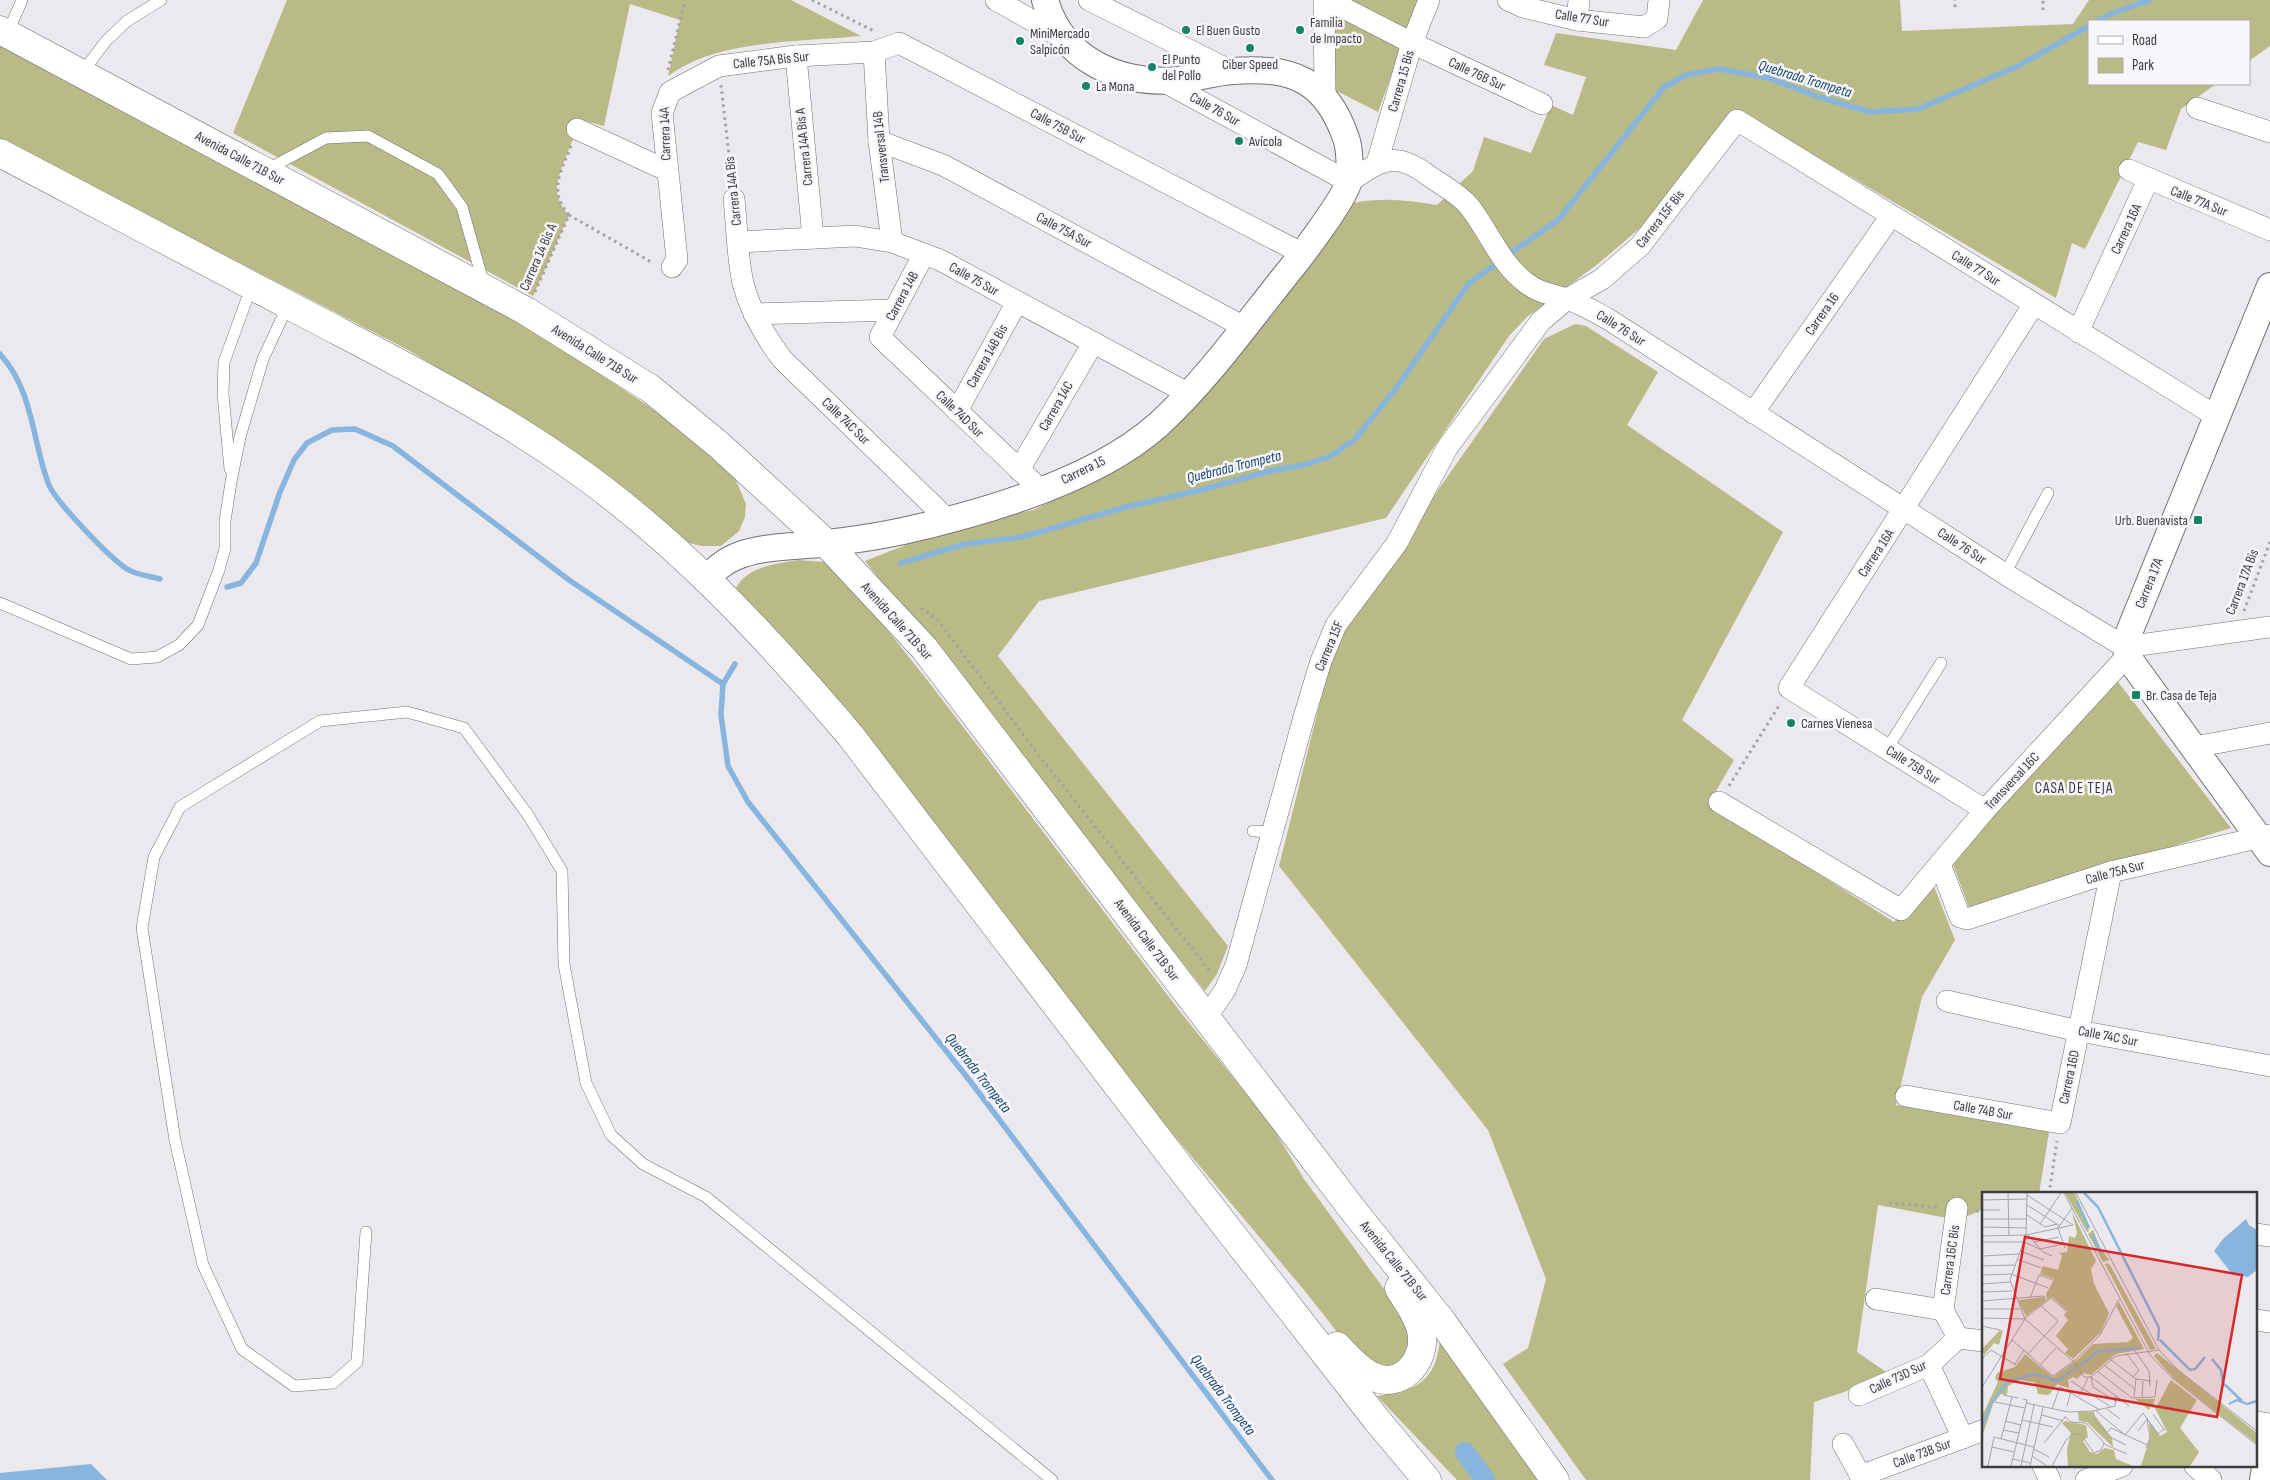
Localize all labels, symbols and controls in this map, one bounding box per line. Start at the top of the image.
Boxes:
street label: Calle 77 Sur [1554,5,1610,31]
place label: Familia de Impacto [1310,14,1362,47]
legend [2088,20,2250,85]
place label: El Buen Gusto [1196,22,1261,39]
marker: El Buen Gusto [1180,24,1192,36]
marker: Familia de Impacto [1294,24,1306,36]
place label: MiniMercado Salpicón [1030,25,1090,58]
text: Road [2132,31,2157,50]
marker: MiniMercado Salpicón [1014,35,1026,47]
marker: Ciber Speed [1244,42,1256,54]
street label: Calle 75A Bis Sur [732,48,810,72]
street label: Carrera 15 Bis [1384,48,1418,114]
place label: El Punto del Pollo [1162,51,1201,84]
street label: Calle 76B Sur [1446,53,1508,95]
place label: Ciber Speed [1222,56,1278,73]
water label: Quebrada Trompeta [1756,56,1854,102]
text: Park [2132,56,2154,75]
marker: El Punto del Pollo [1146,61,1158,73]
place label: La Mona [1096,78,1134,95]
marker: La Mona [1080,80,1092,92]
street label: Calle 76 Sur [1187,88,1243,130]
street label: Calle 75B Sur [1027,104,1089,148]
street label: Carrera 14A [656,106,674,161]
street label: Carrera 14A Bis A [791,106,817,187]
street label: Transversal 14B [869,110,893,184]
street label: Avenida Calle 71B Sur [192,127,288,189]
place label: Avícola [1248,133,1282,150]
marker: Avícola [1233,135,1245,147]
street label: Carrera 14A Bis [721,155,745,227]
street label: Calle 77A Sur [2168,182,2230,220]
street label: Carrera 15F Bis [1632,187,1688,251]
street label: Carrera 16A [2107,200,2145,257]
street label: Calle 75A Sur [1033,208,1095,252]
street label: Carrera 14 Bis A [516,220,561,293]
street label: Calle 77 Sur [1948,246,2004,290]
street label: Calle 75 Sur [946,258,1002,300]
street label: Carrera 14B [882,268,922,324]
street label: Carrera 16 [1801,290,1843,338]
street label: Calle 76 Sur [1593,306,1649,350]
street label: Avenida Calle 71B Sur [548,320,641,387]
street label: Carrera 14B Bis [963,321,1011,391]
street label: Carrera 14C [1035,378,1077,434]
street label: Calle 74D Sur [932,387,988,441]
street label: Calle 74C Sur [818,394,874,448]
water label: Quebrada Trompeta [1185,446,1283,488]
street label: Carrera 15 [1058,452,1108,488]
place label: Urb. Buenavista [2115,512,2188,529]
marker: Urb. Buenavista [2192,514,2204,526]
street label: Calle 76 Sur [1934,524,1990,568]
street label: Carrera 16A [1854,525,1898,580]
street label: Carrera 17A Bis [2222,547,2262,617]
street label: Carrera 17A [2131,554,2167,611]
street label: Avenida Calle 71B Sur [857,578,936,663]
street label: Carrera 15F [1311,618,1347,674]
place label: Br. Casa de Teja [2146,687,2217,704]
marker: Br. Casa de Teja [2130,689,2142,701]
place label: Carnes Vienesa [1801,715,1872,732]
marker: Carnes Vienesa [1785,717,1797,729]
street label: Calle 75B Sur [1883,742,1943,788]
street label: Transversal 16C [1981,749,2043,813]
district label: CASA DE TEJA [2035,779,2113,798]
street label: Calle 75A Sur [2084,856,2146,888]
street label: Avenida Calle 71B Sur [1110,895,1184,985]
street label: Calle 74C Sur [2077,1022,2139,1050]
water label: Quebrada Trompeta [941,1029,1015,1117]
street label: Carrera 16D [2055,1048,2083,1106]
street label: Calle 74B Sur [1952,1096,2014,1124]
inset map [1982,1192,2258,1468]
street label: Avenida Calle 71B Sur [1356,1216,1432,1305]
street label: Carrera 16C Bis [1937,1224,1963,1296]
water label: Quebrada Trompeta [1186,1351,1260,1439]
street label: Calle 73D Sur [1867,1356,1929,1398]
street label: Calle 73B Sur [1891,1435,1953,1471]

